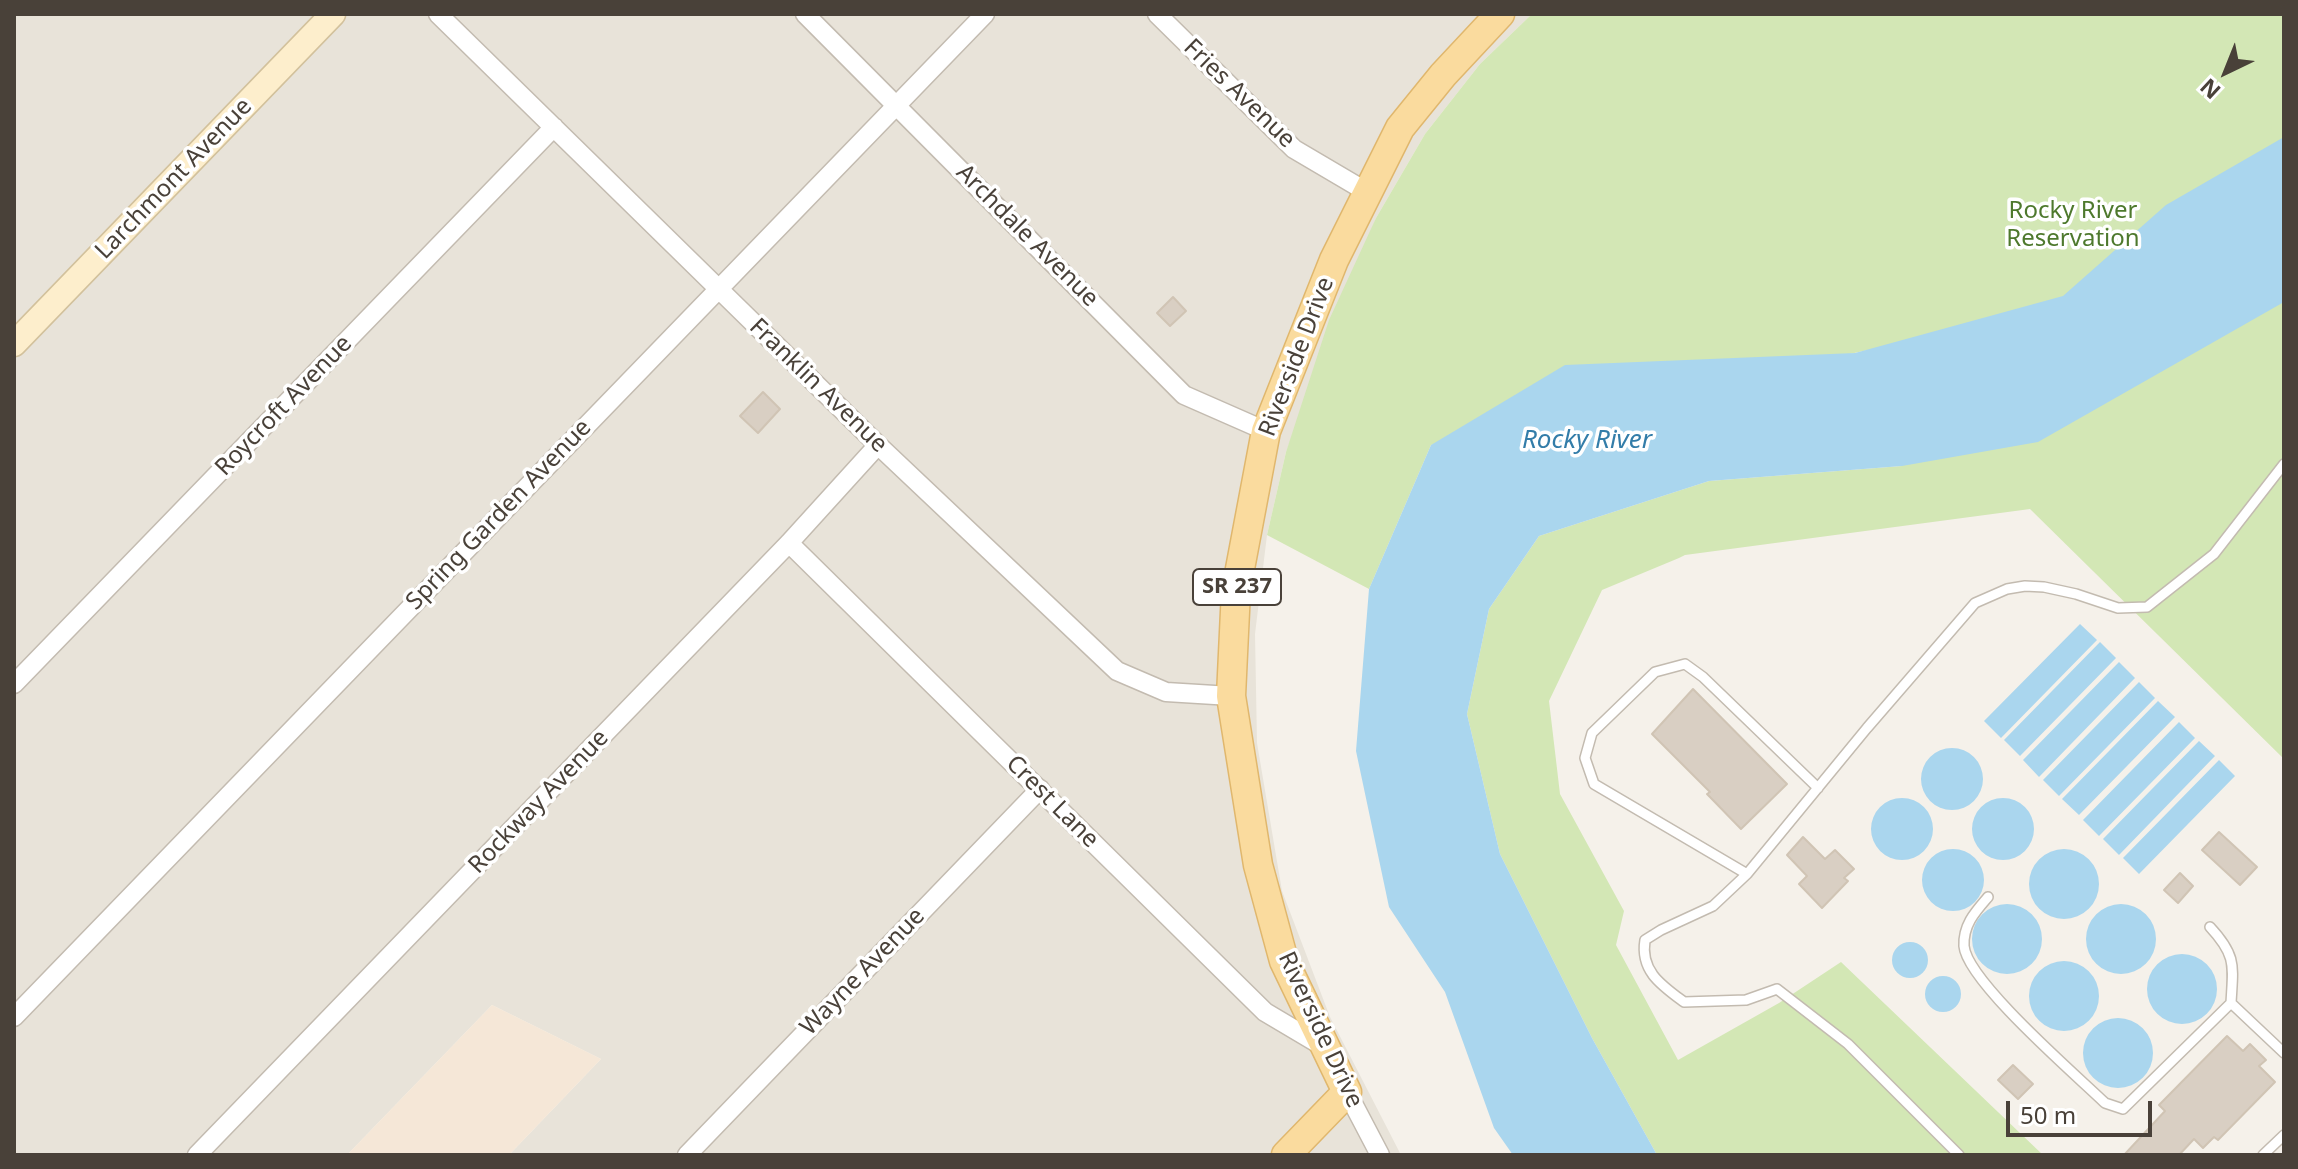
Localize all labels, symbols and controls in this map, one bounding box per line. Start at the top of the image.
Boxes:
north arrow [2186,32,2266,112]
street label: Fries Avenue [1177,34,1301,154]
text: N [2193,72,2226,107]
street label: Larchmont Avenue [90,92,258,266]
street label: Archdale Avenue [950,159,1104,313]
park label: Rocky River Reservation [2006,197,2140,253]
street label: Riverside Drive [1253,273,1341,441]
street label: Franklin Avenue [743,313,893,459]
street label: Roycroft Avenue [210,330,358,482]
street label: Spring Garden Avenue [400,414,598,616]
water label: Rocky River [1522,425,1652,457]
road number: SR 237 [1193,569,1281,605]
street label: Rockway Avenue [463,724,615,880]
street label: Crest Lane [1000,750,1104,854]
street label: Wayne Avenue [795,902,931,1042]
street label: Riverside Drive [1271,948,1369,1112]
scale bar [2010,1085,2156,1135]
text: 50 m [2020,1098,2076,1131]

